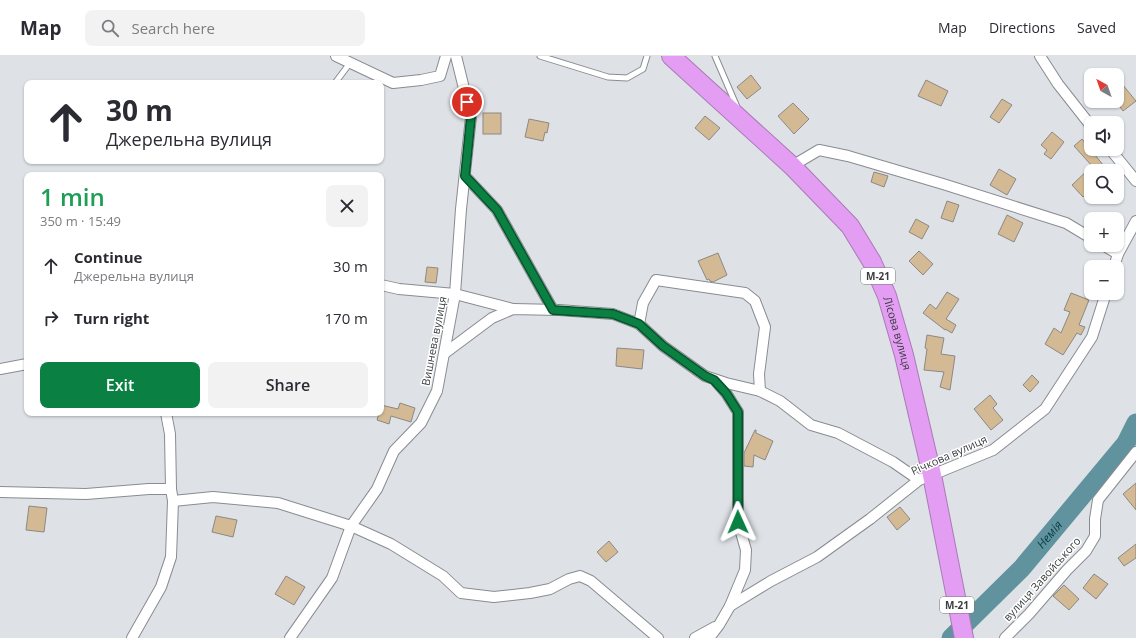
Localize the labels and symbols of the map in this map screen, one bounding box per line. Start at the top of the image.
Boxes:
north arrow [1084,68,1124,108]
pin [450,85,484,119]
road number: М-21 [861,268,895,284]
street label: Лісова вулиця [880,294,915,371]
street label: Вишнева вулиця [418,295,449,387]
street label: Річкова вулиця [908,431,989,478]
position arrow [717,501,759,543]
water label: Немія [1033,517,1066,552]
street label: вулиця Завойського [1000,533,1084,624]
road number: М-21 [940,597,974,613]

